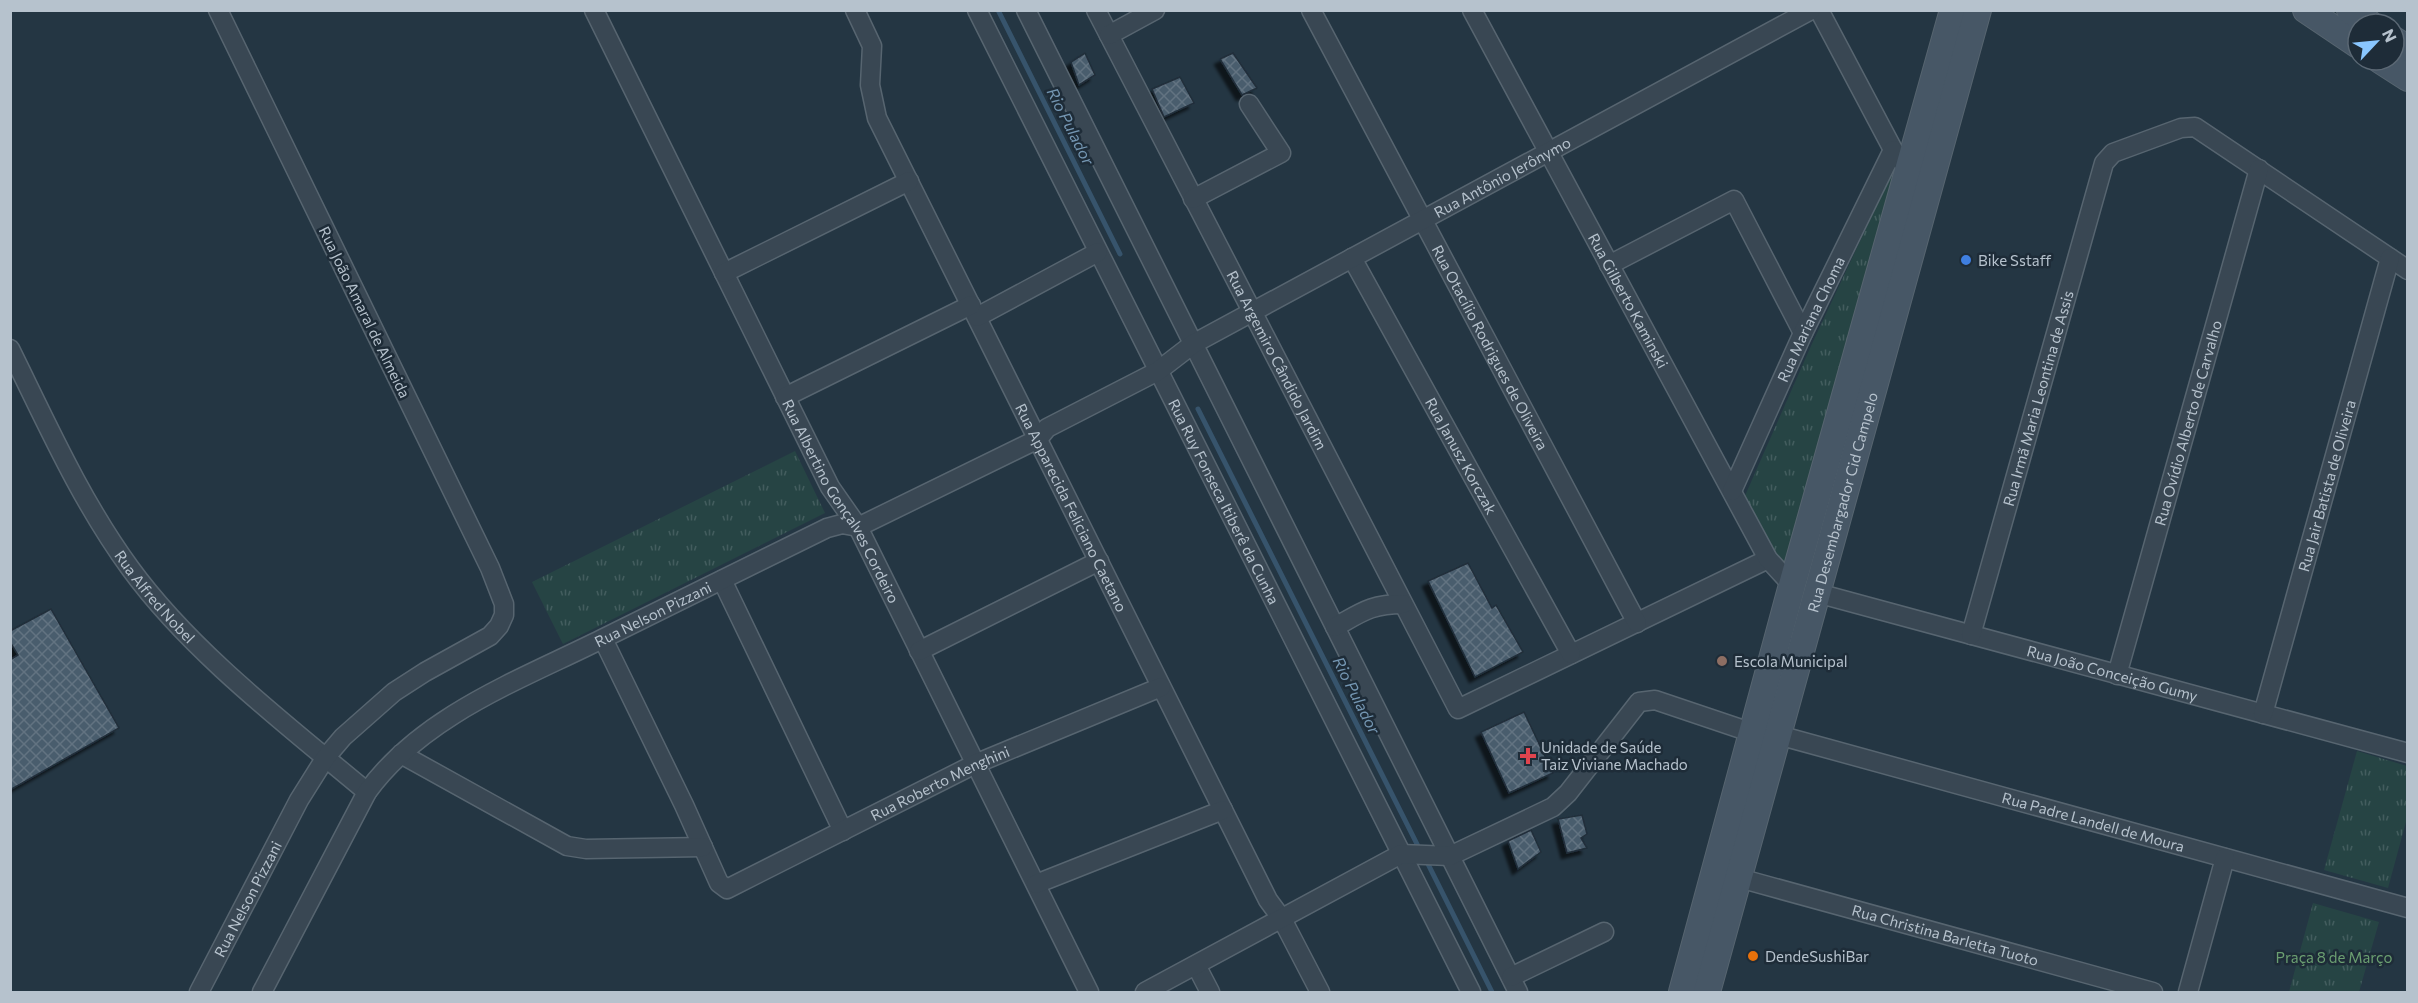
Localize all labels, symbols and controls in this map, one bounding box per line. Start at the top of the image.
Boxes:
north arrow [2346,12,2406,72]
text: N [2379,26,2401,45]
water label: Rio Pulador [1043,84,1099,168]
street label: Rua Antônio Jerônymo [1431,133,1574,221]
street label: Rua João Amaral de Almeida [316,223,414,401]
street label: Rua Gilberto Kaminski [1585,230,1672,371]
street label: Rua Otacílio Rodrigues de Oliveira [1428,242,1552,453]
place label: Bike Sstaff [1978,251,2052,269]
street label: Rua Mariana Choma [1773,253,1848,385]
marker: Bike Sstaff [1959,253,1973,267]
street label: Rua Argemiro Cândido Jardim [1223,267,1331,452]
street label: Rua Irmã Maria Leontina de Assis [1999,288,2077,508]
street label: Rua Ovídio Alberto de Carvalho [2150,318,2225,528]
street label: Rua Desembargador Cid Campelo [1803,390,1881,614]
street label: Rua Janusz Korczak [1422,394,1501,517]
street label: Rua Albertino Gonçalves Cordeiro [779,396,903,606]
street label: Rua Ruy Fonseca Itiberê da Cunha [1165,396,1283,607]
street label: Rua Jair Batista de Oliveira [2294,398,2359,574]
street label: Rua Apparecida Feliciano Caetano [1012,400,1131,615]
street label: Rua Alfred Nobel [111,547,199,647]
street label: Rua Nelson Pizzani [591,578,714,650]
street label: Rua João Conceição Gumy [2025,641,2200,705]
place label: Escola Municipal [1734,652,1848,670]
water label: Rio Pulador [1329,653,1385,737]
marker: Escola Municipal [1715,654,1729,668]
place label: Unidade de Saúde Taiz Viviane Machado [1541,738,1688,773]
street label: Rua Roberto Menghini [867,742,1012,824]
marker: Unidade de Saúde Taiz Viviane Machado [1519,747,1537,765]
street label: Rua Padre Landell de Moura [2000,788,2187,855]
street label: Rua Nelson Pizzani [210,838,285,960]
street label: Rua Christina Barletta Tuoto [1850,901,2041,969]
place label: DendeSushiBar [1765,947,1869,965]
park label: Praça 8 de Março [2276,948,2392,966]
marker: DendeSushiBar [1746,949,1760,963]

